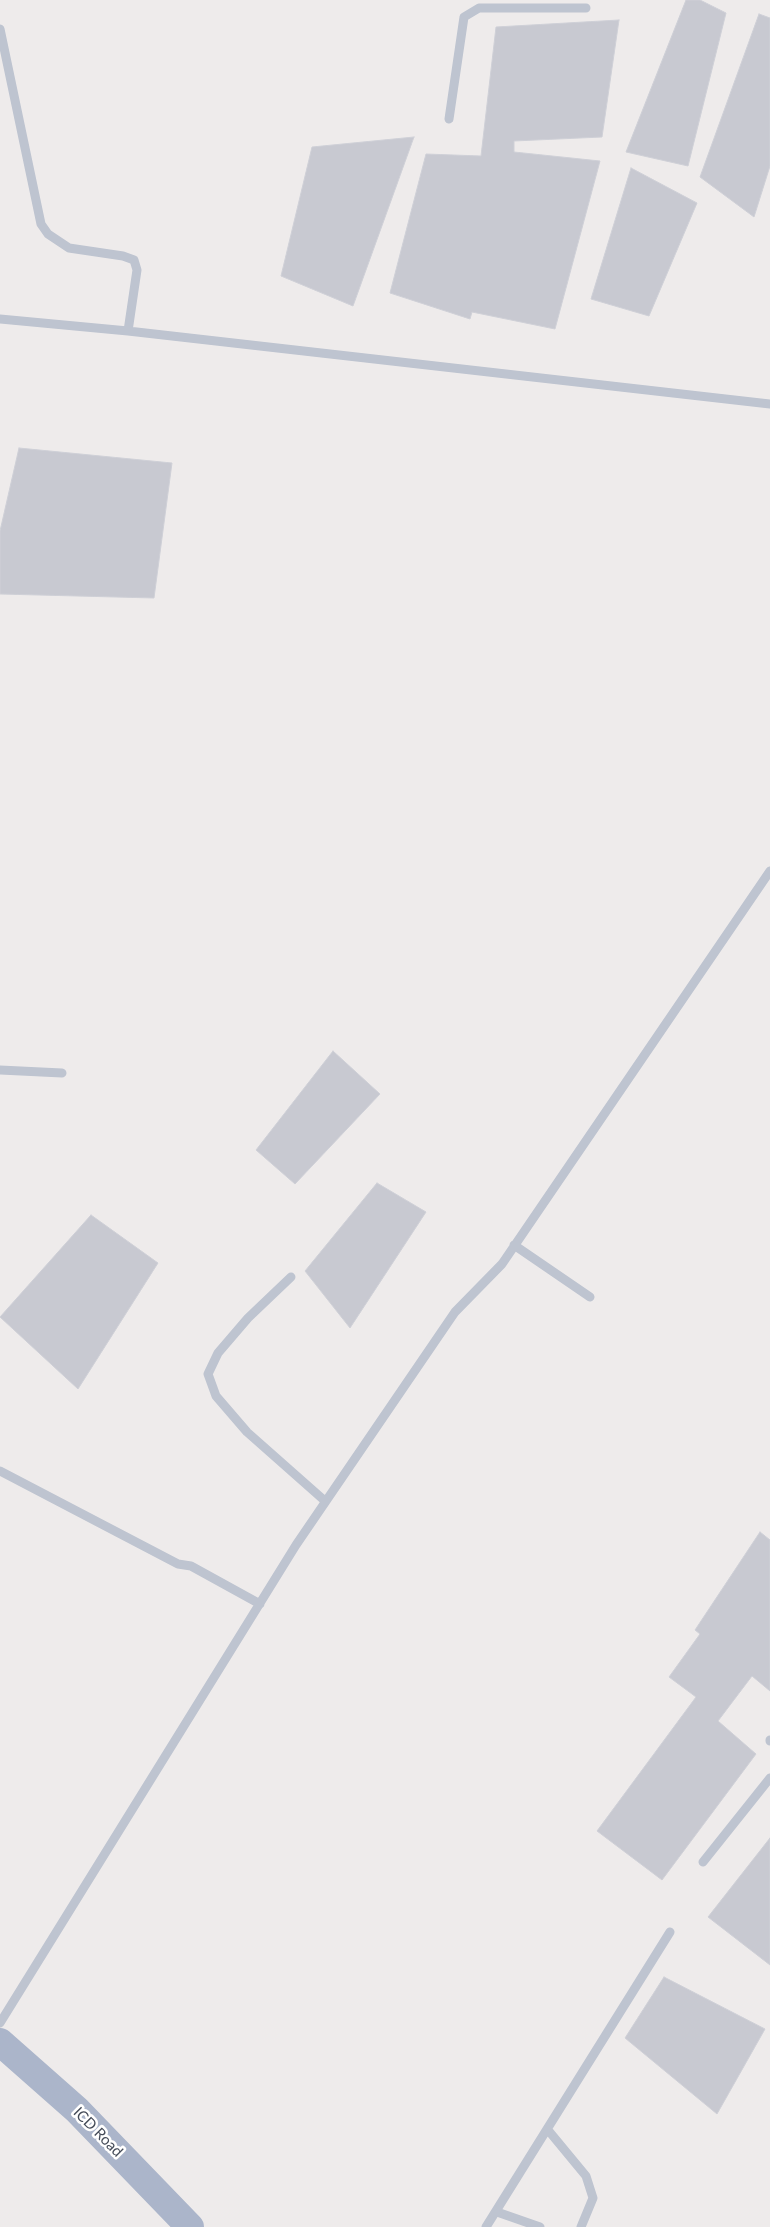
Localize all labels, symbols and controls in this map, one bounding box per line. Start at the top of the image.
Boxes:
street label: ICD Road [69,2103,127,2161]

